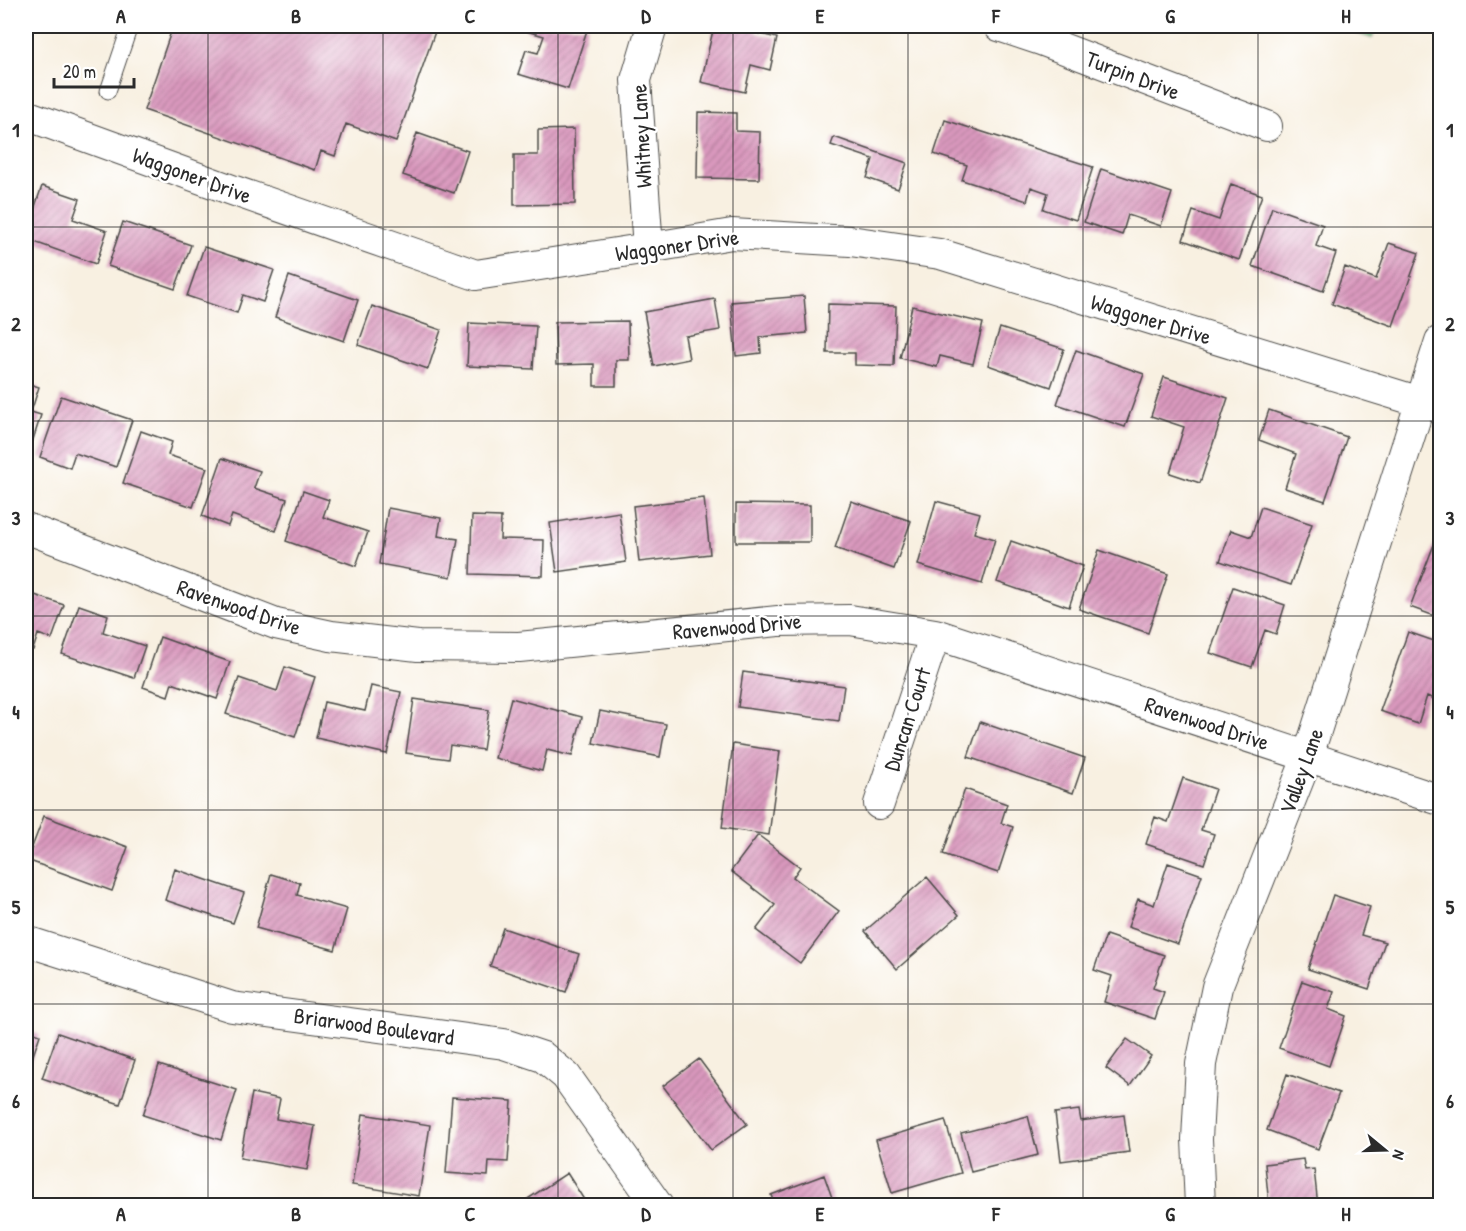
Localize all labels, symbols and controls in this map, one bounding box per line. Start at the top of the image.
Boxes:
text: A [116,2,126,29]
text: B [291,2,301,29]
text: C [465,2,476,29]
text: D [641,2,651,29]
text: E [816,2,825,29]
text: F [991,2,1001,29]
text: G [1165,2,1175,29]
text: H [1341,2,1351,29]
street label: Turpin Drive [1082,43,1184,107]
scale bar [54,51,134,89]
text: 20 m [63,59,96,84]
street label: Whitney Lane [623,83,659,189]
text: 1 [12,116,20,143]
text: 1 [1446,116,1454,143]
street label: Waggoner Drive [128,140,256,210]
street label: Waggoner Drive [613,221,741,269]
street label: Waggoner Drive [1087,286,1215,352]
text: 2 [11,310,21,337]
text: 2 [1445,310,1455,337]
text: 3 [12,504,21,531]
text: 3 [1446,504,1455,531]
street label: Ravenwood Drive [173,572,305,642]
street label: Ravenwood Drive [671,605,803,647]
street label: Duncan Court [876,663,938,775]
street label: Ravenwood Drive [1141,689,1273,757]
text: 4 [12,698,20,725]
text: 4 [1446,698,1454,725]
street label: Valley Lane [1272,724,1330,818]
text: 5 [12,893,21,920]
text: 5 [1446,893,1455,920]
street label: Briarwood Boulevard [292,1000,456,1052]
text: 6 [12,1087,20,1114]
text: 6 [1446,1087,1454,1114]
north arrow [1355,1120,1415,1180]
text: N [1387,1147,1411,1163]
text: A [116,1200,126,1227]
text: B [291,1200,301,1227]
text: C [465,1200,476,1227]
text: D [641,1200,651,1227]
text: E [816,1200,825,1227]
text: F [991,1200,1001,1227]
text: G [1165,1200,1175,1227]
text: H [1341,1200,1351,1227]

